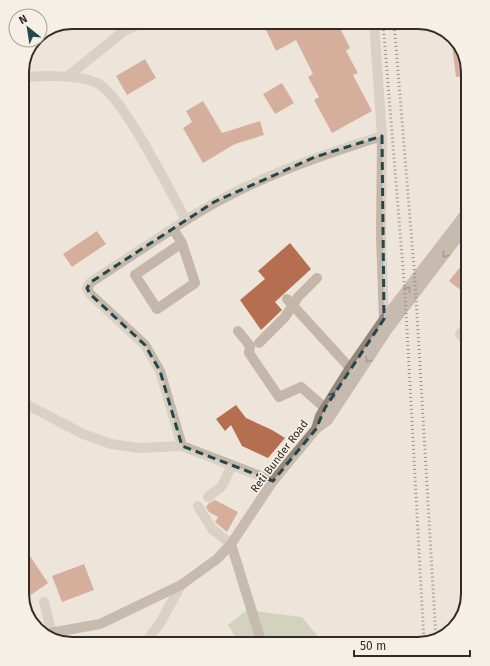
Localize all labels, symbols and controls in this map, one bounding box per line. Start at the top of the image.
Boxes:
north arrow [8,8,48,48]
text: N [17,12,30,27]
one-way arrow [443,251,450,258]
one-way arrow [404,286,411,293]
one-way arrow [365,356,372,363]
one-way arrow [329,392,336,399]
street label: Reti Bunder Road [248,418,311,495]
scale bar [354,632,470,658]
text: 50 m [360,639,386,653]

